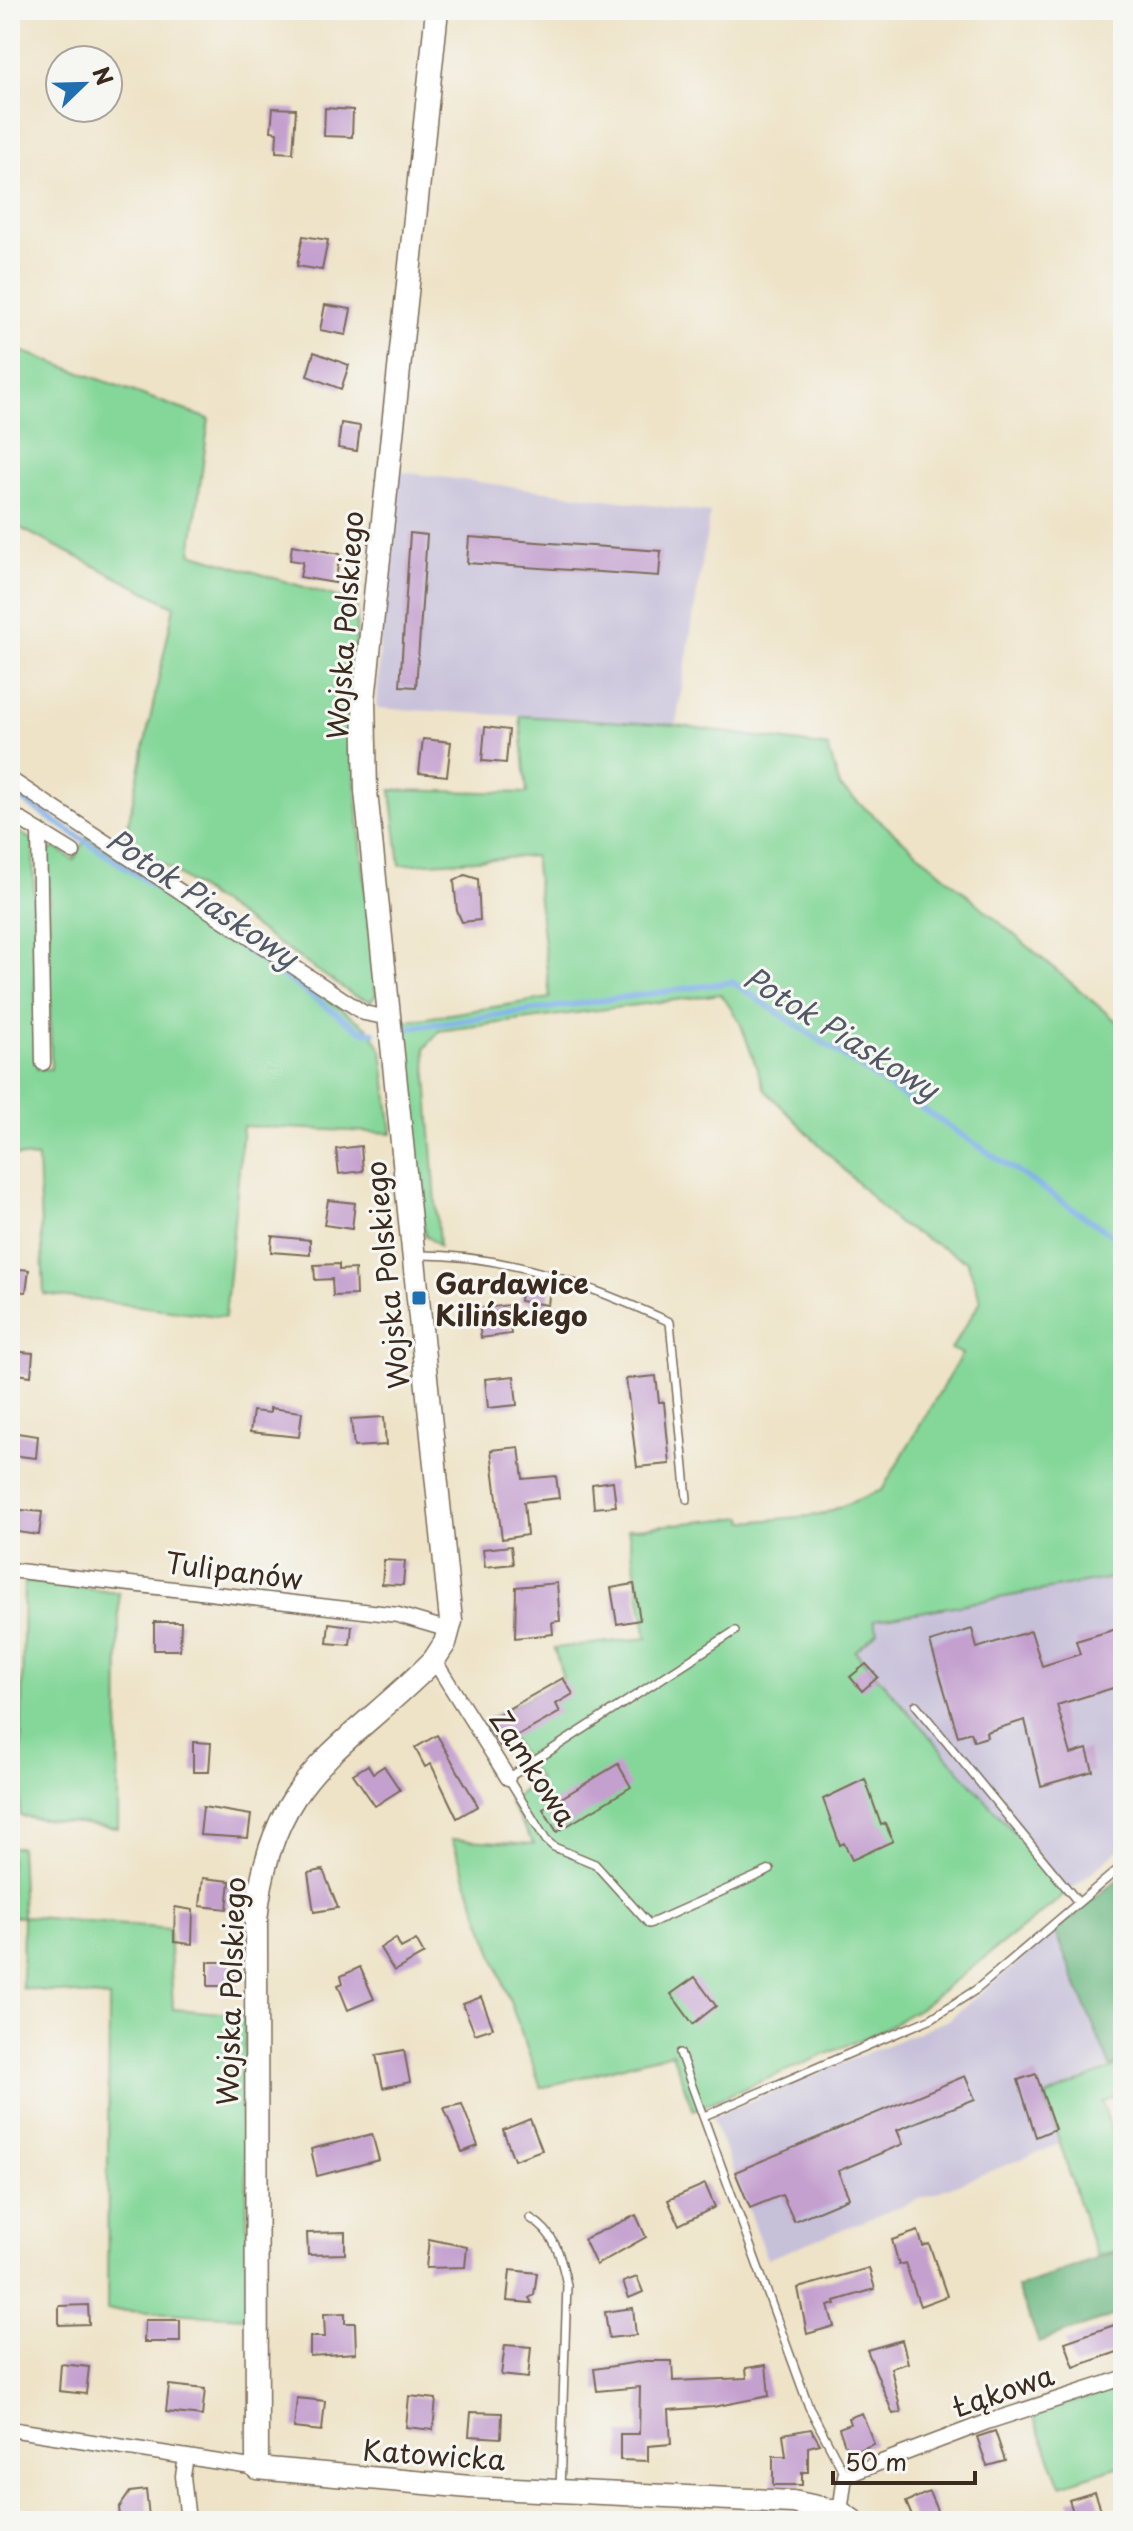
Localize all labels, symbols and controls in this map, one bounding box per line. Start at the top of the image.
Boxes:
north arrow [44,44,124,124]
text: N [85,61,122,90]
street label: Wojska Polskiego [315,509,373,741]
water label: Potok Piaskowy [98,816,309,979]
water label: Potok Piaskowy [736,954,950,1111]
street label: Wojska Polskiego [353,1159,419,1391]
place label: Gardawice Kilińskiego [435,1261,589,1336]
marker: Gardawice Kilińskiego [410,1289,428,1307]
street label: Tulipanów [163,1540,305,1600]
street label: Zamkowa [480,1700,588,1834]
street label: Wojska Polskiego [205,1876,255,2106]
street label: Łąkowa [946,2353,1060,2428]
street label: Katowicka [361,2428,507,2480]
scale bar [833,2435,975,2485]
text: 50 m [845,2443,907,2479]

